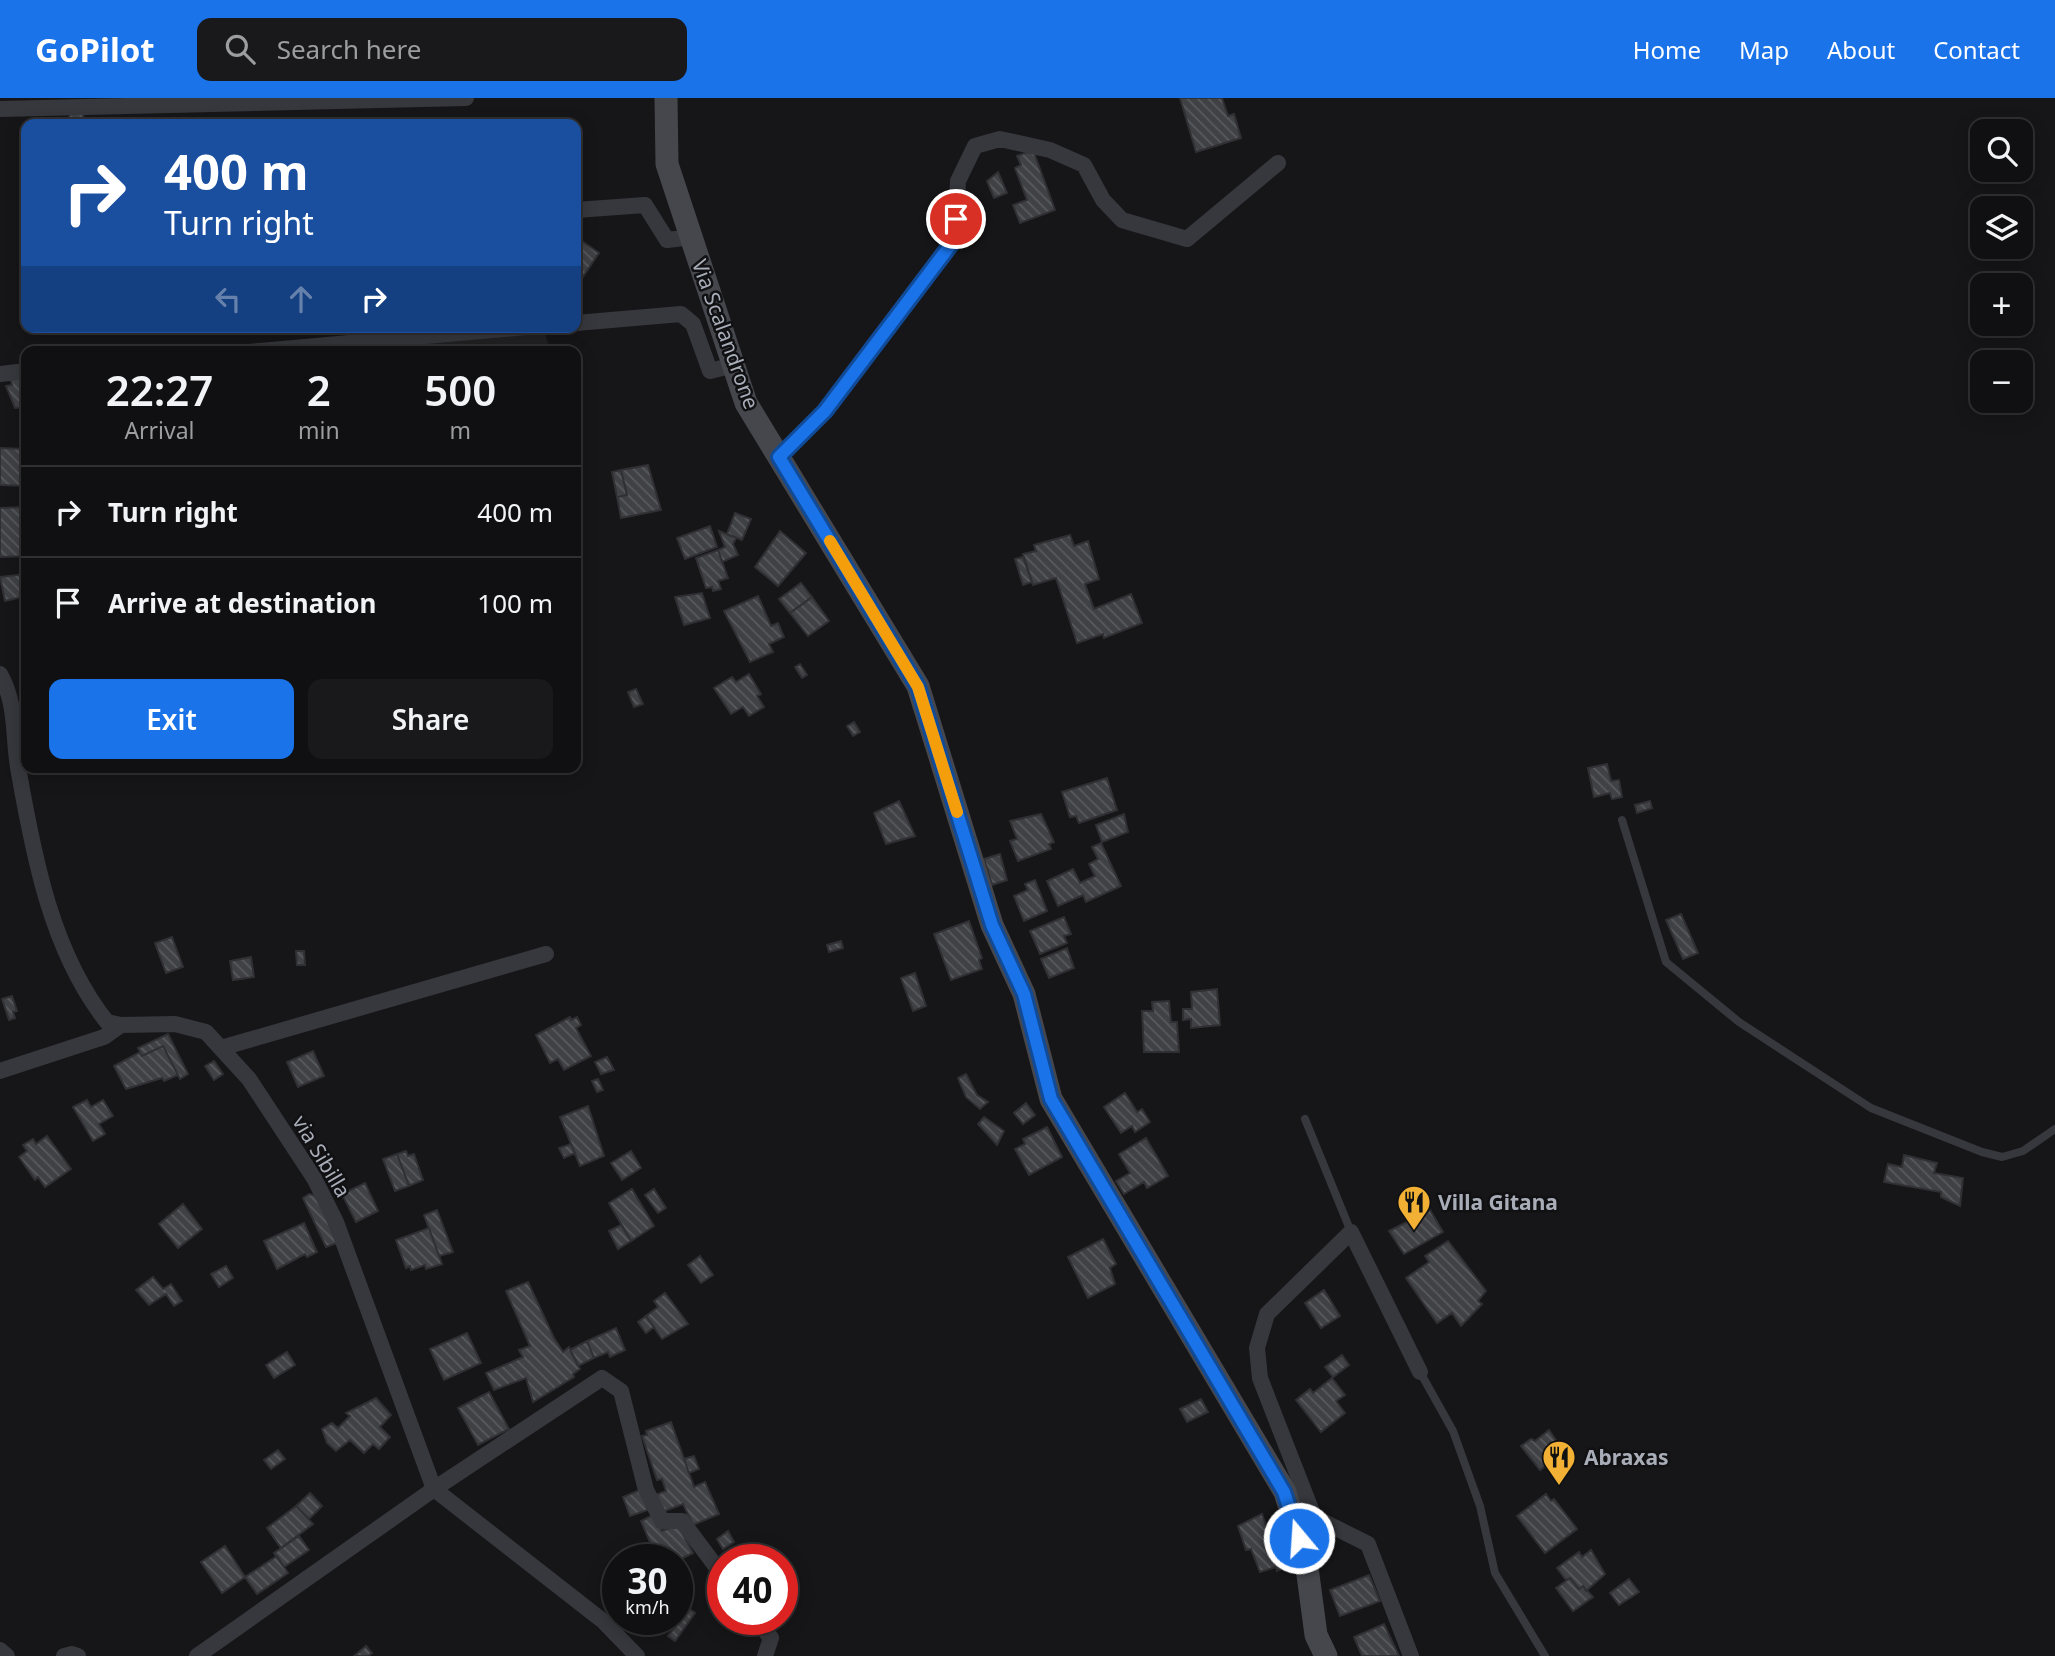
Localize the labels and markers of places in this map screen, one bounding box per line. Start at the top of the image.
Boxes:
pin [926,189,986,249]
restaurant icon: Villa Gitana [1395,1183,1433,1232]
place label: Villa Gitana [1438,1188,1558,1216]
restaurant icon: Abraxas [1540,1438,1578,1487]
place label: Abraxas [1584,1443,1669,1471]

